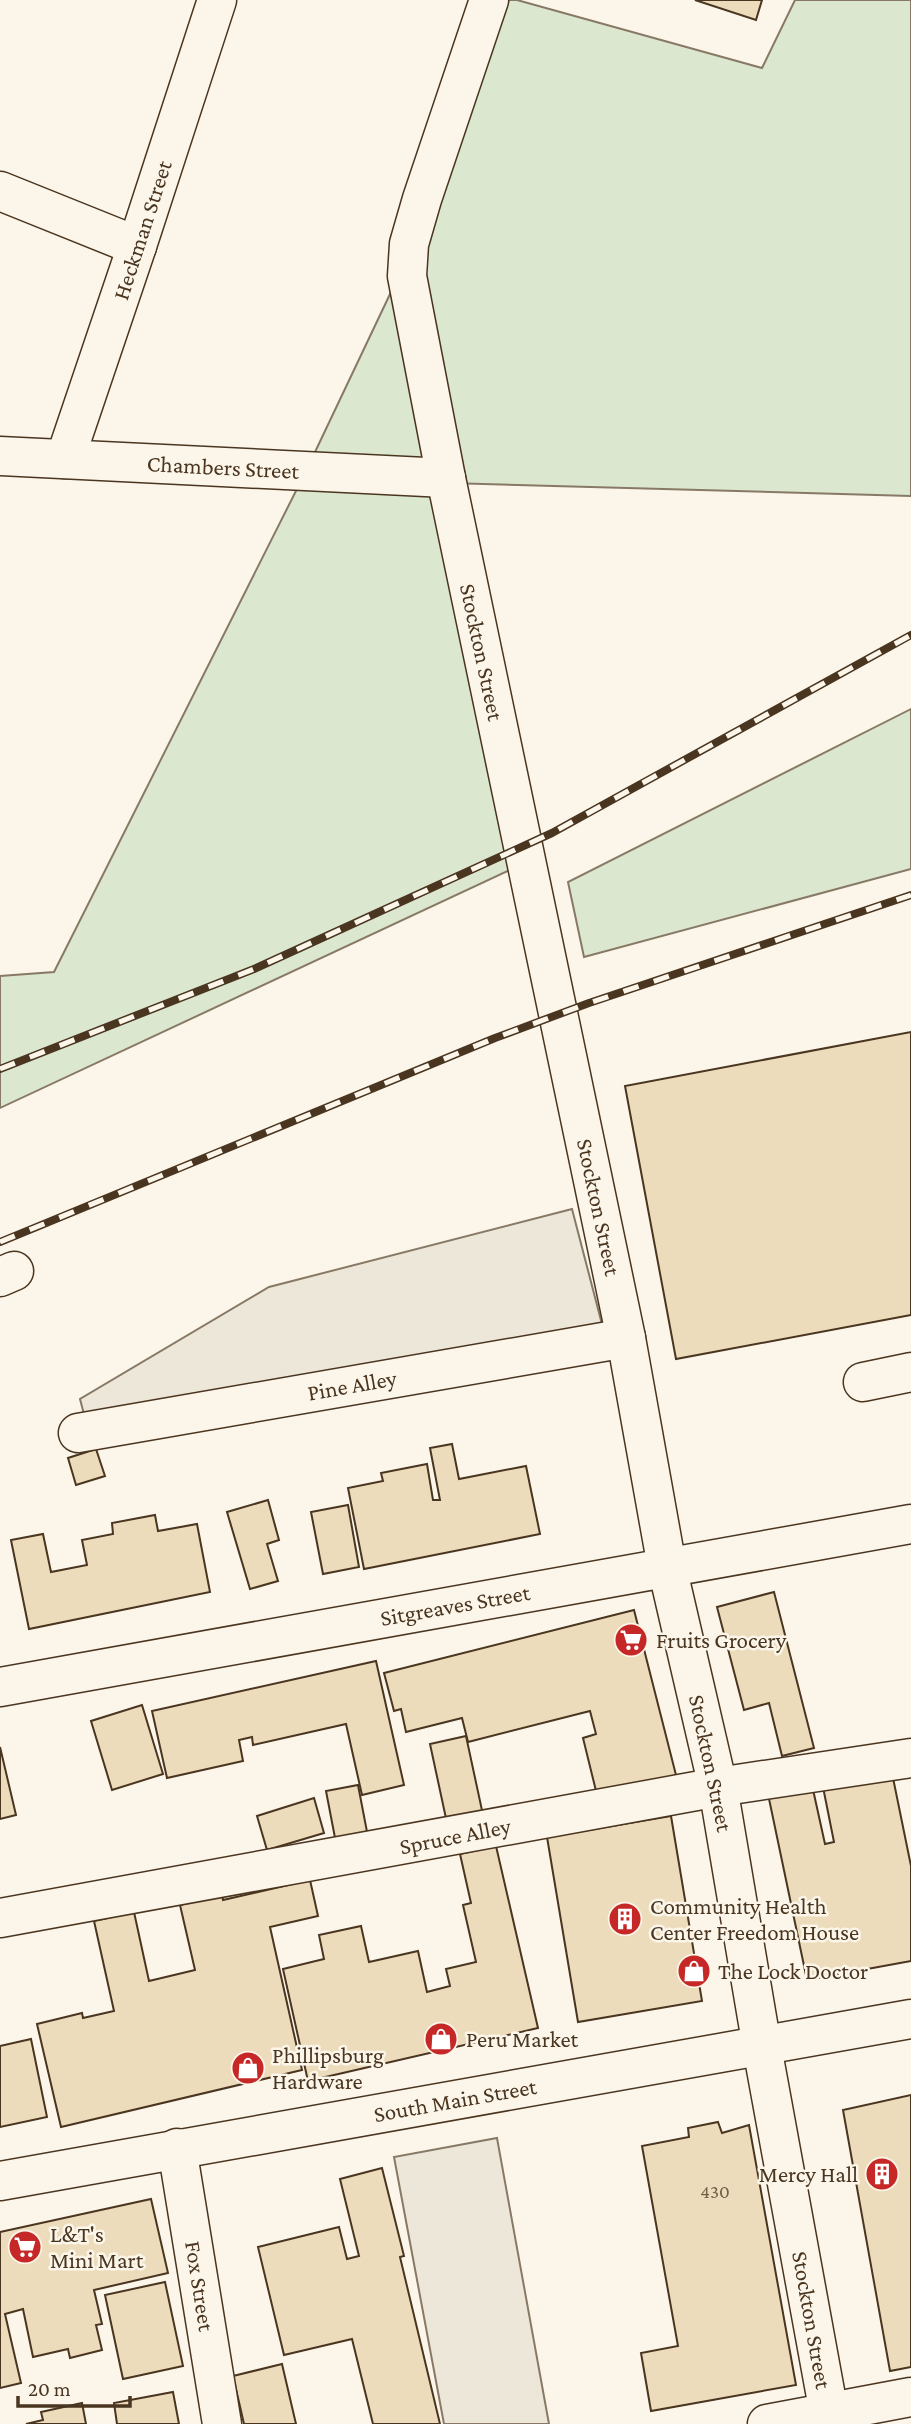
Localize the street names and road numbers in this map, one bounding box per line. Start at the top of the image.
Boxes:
street label: Heckman Street [107,157,177,303]
street label: Chambers Street [146,450,300,484]
street label: Stockton Street [455,581,509,723]
street label: Stockton Street [572,1136,626,1278]
street label: Pine Alley [305,1364,399,1406]
street label: Sitgreaves Street [378,1579,532,1631]
street label: Stockton Street [684,1692,738,1834]
street label: Spruce Alley [397,1812,513,1860]
street label: South Main Street [372,2073,539,2127]
street label: Fox Street [180,2239,220,2333]
street label: Stockton Street [787,2249,837,2391]

